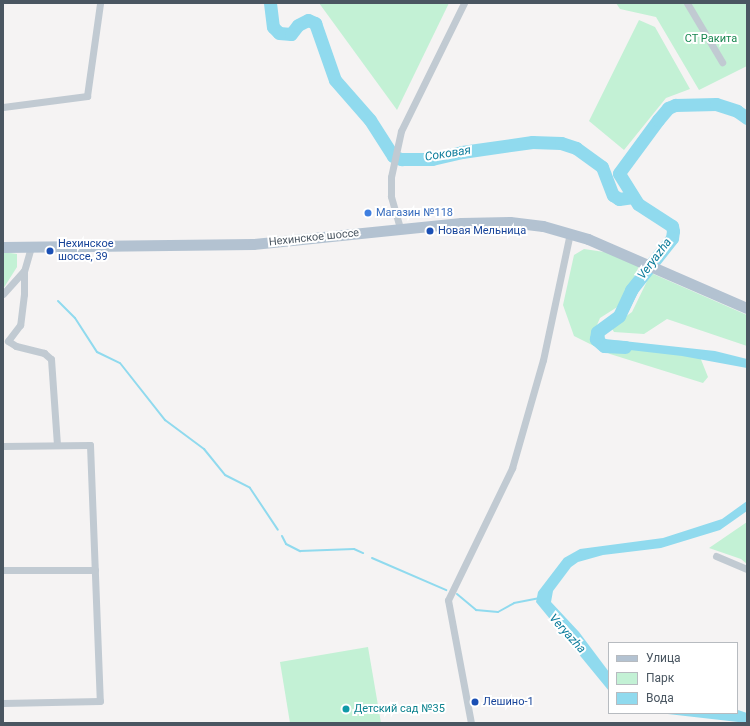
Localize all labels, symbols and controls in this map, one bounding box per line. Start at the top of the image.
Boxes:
park label: СТ Ракита [685,32,737,46]
water label: Соковая [424,143,472,165]
place label: Магазин №118 [376,206,453,220]
marker: Магазин №118 [363,208,373,218]
place label: Новая Мельница [438,224,526,238]
marker: Новая Мельница [425,226,435,236]
street label: Нехинское шоссе [268,227,360,249]
water label: Veryazha [635,236,675,282]
place label: Нехинское шоссе, 39 [58,238,114,264]
marker: Нехинское шоссе, 39 [45,246,55,256]
water label: Veryazha [546,611,588,657]
legend [608,642,738,714]
text: Улица [646,651,681,665]
text: Парк [646,671,674,685]
text: Вода [646,691,674,705]
place label: Лешино-1 [483,695,534,709]
marker: Лешино-1 [470,697,480,707]
place label: Детский сад №35 [354,702,445,716]
marker: Детский сад №35 [341,704,351,714]

